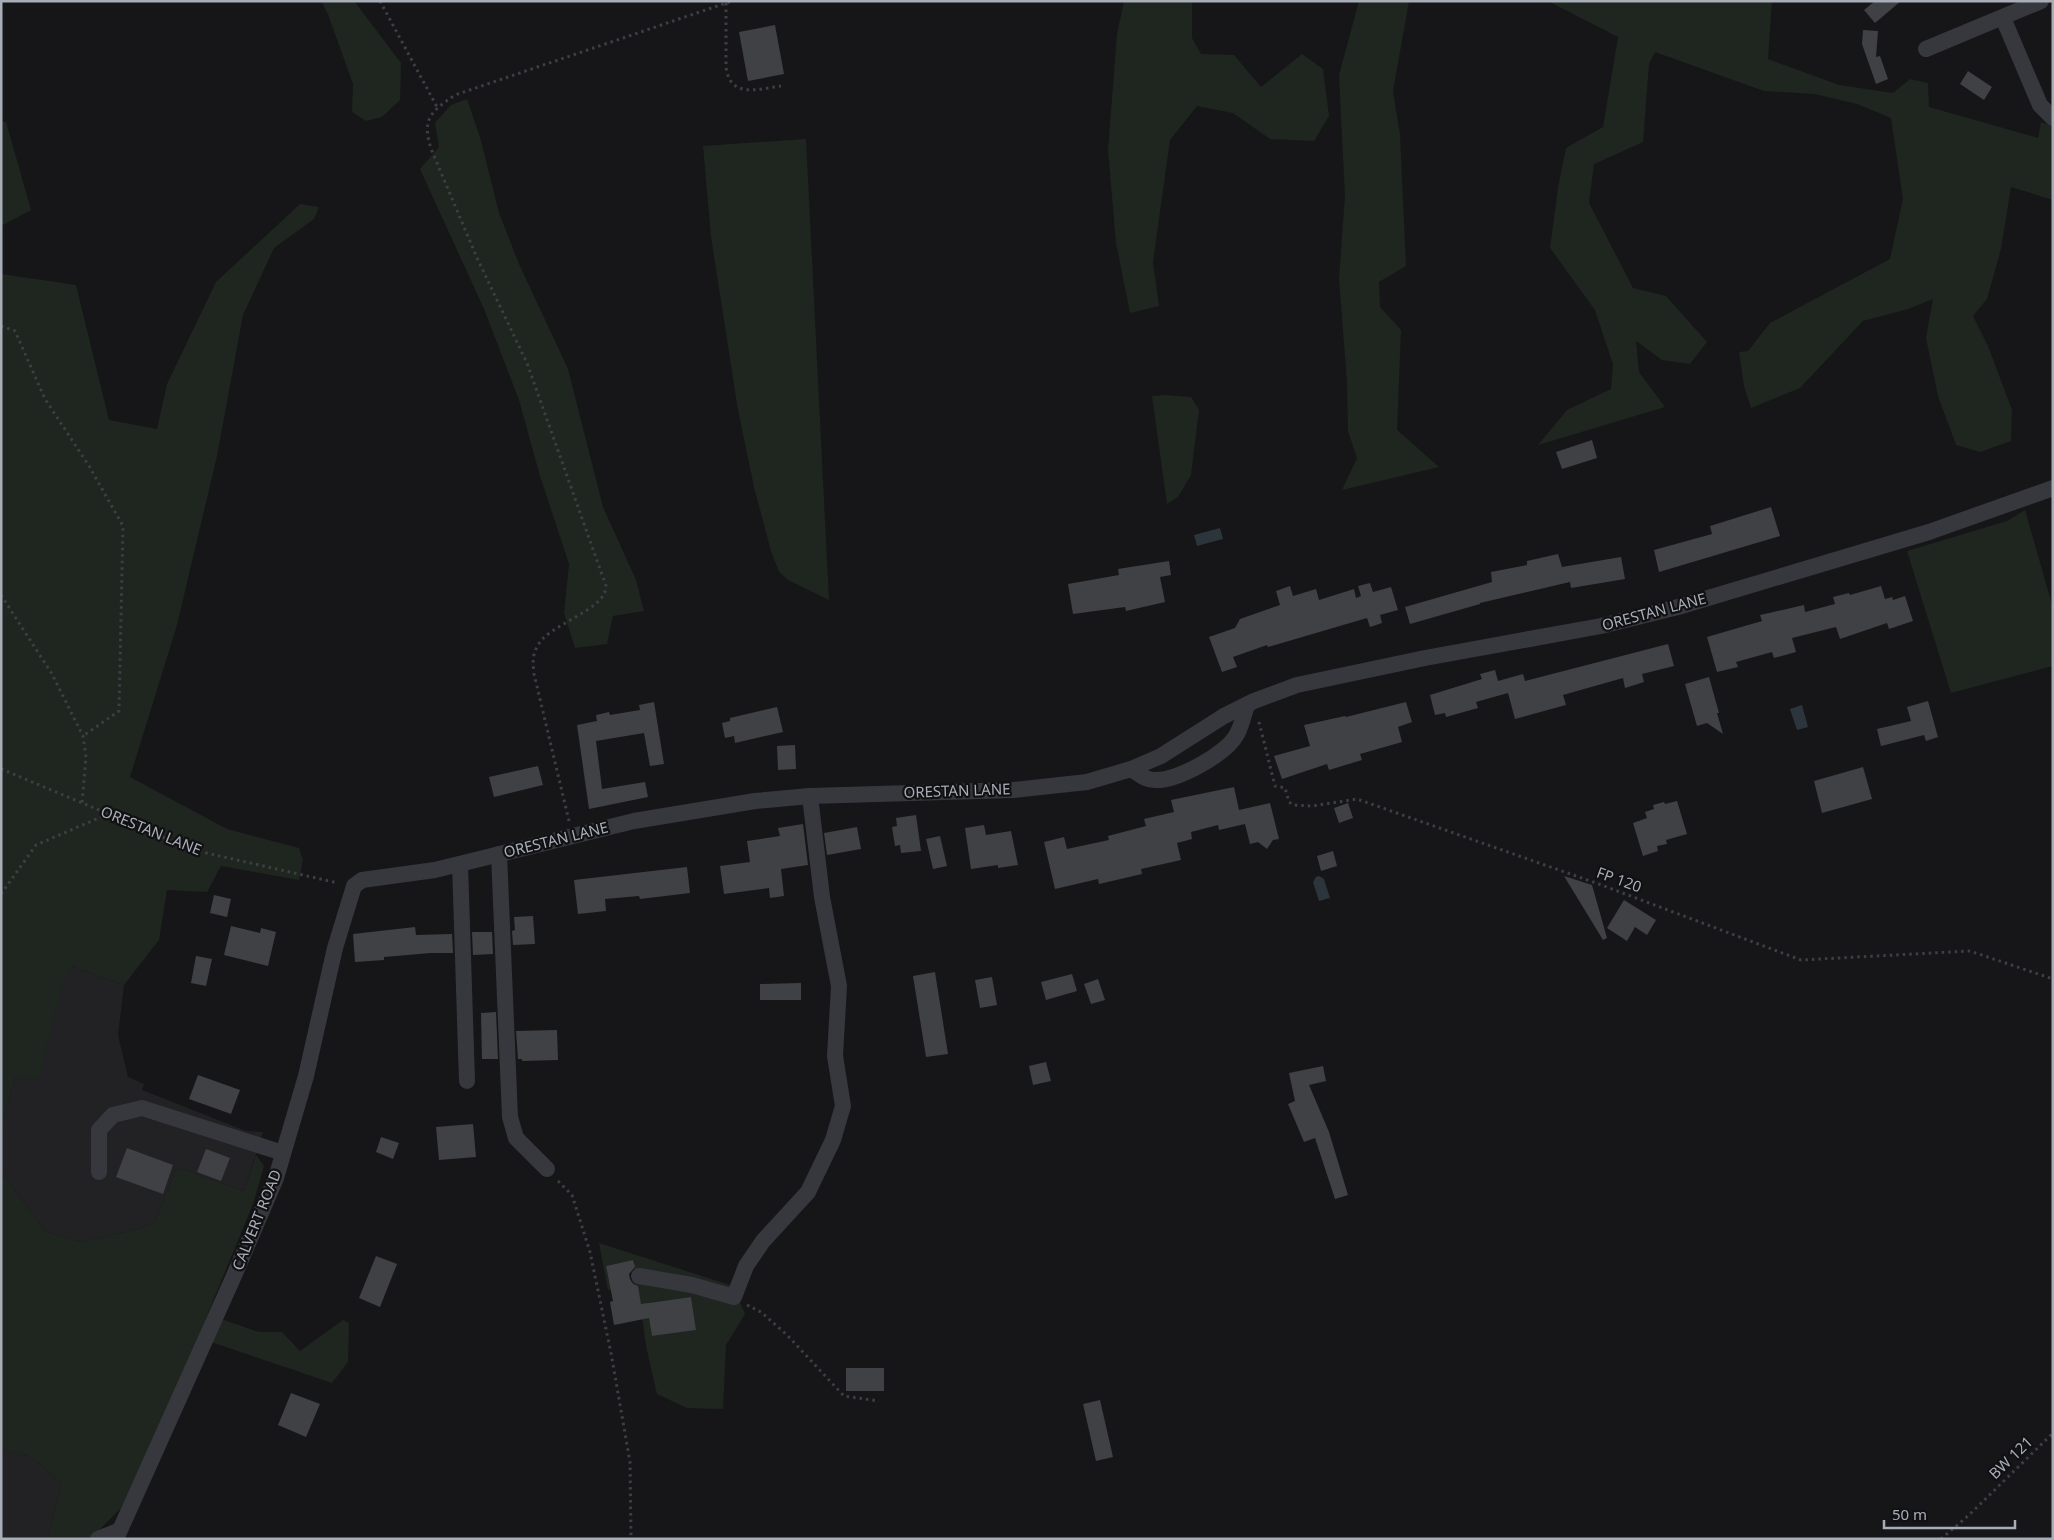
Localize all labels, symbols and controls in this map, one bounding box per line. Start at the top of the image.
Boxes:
street label: ORESTAN LANE [1599,588,1708,635]
street label: ORESTAN LANE [903,778,1011,802]
street label: ORESTAN LANE [98,801,205,859]
street label: ORESTAN LANE [501,816,610,862]
street label: FP 120 [1594,862,1645,896]
street label: CALVERT ROAD [227,1166,285,1273]
street label: BW 121 [1984,1432,2036,1483]
scale bar [1884,1498,2015,1530]
text: 50 m [1892,1504,1927,1524]

